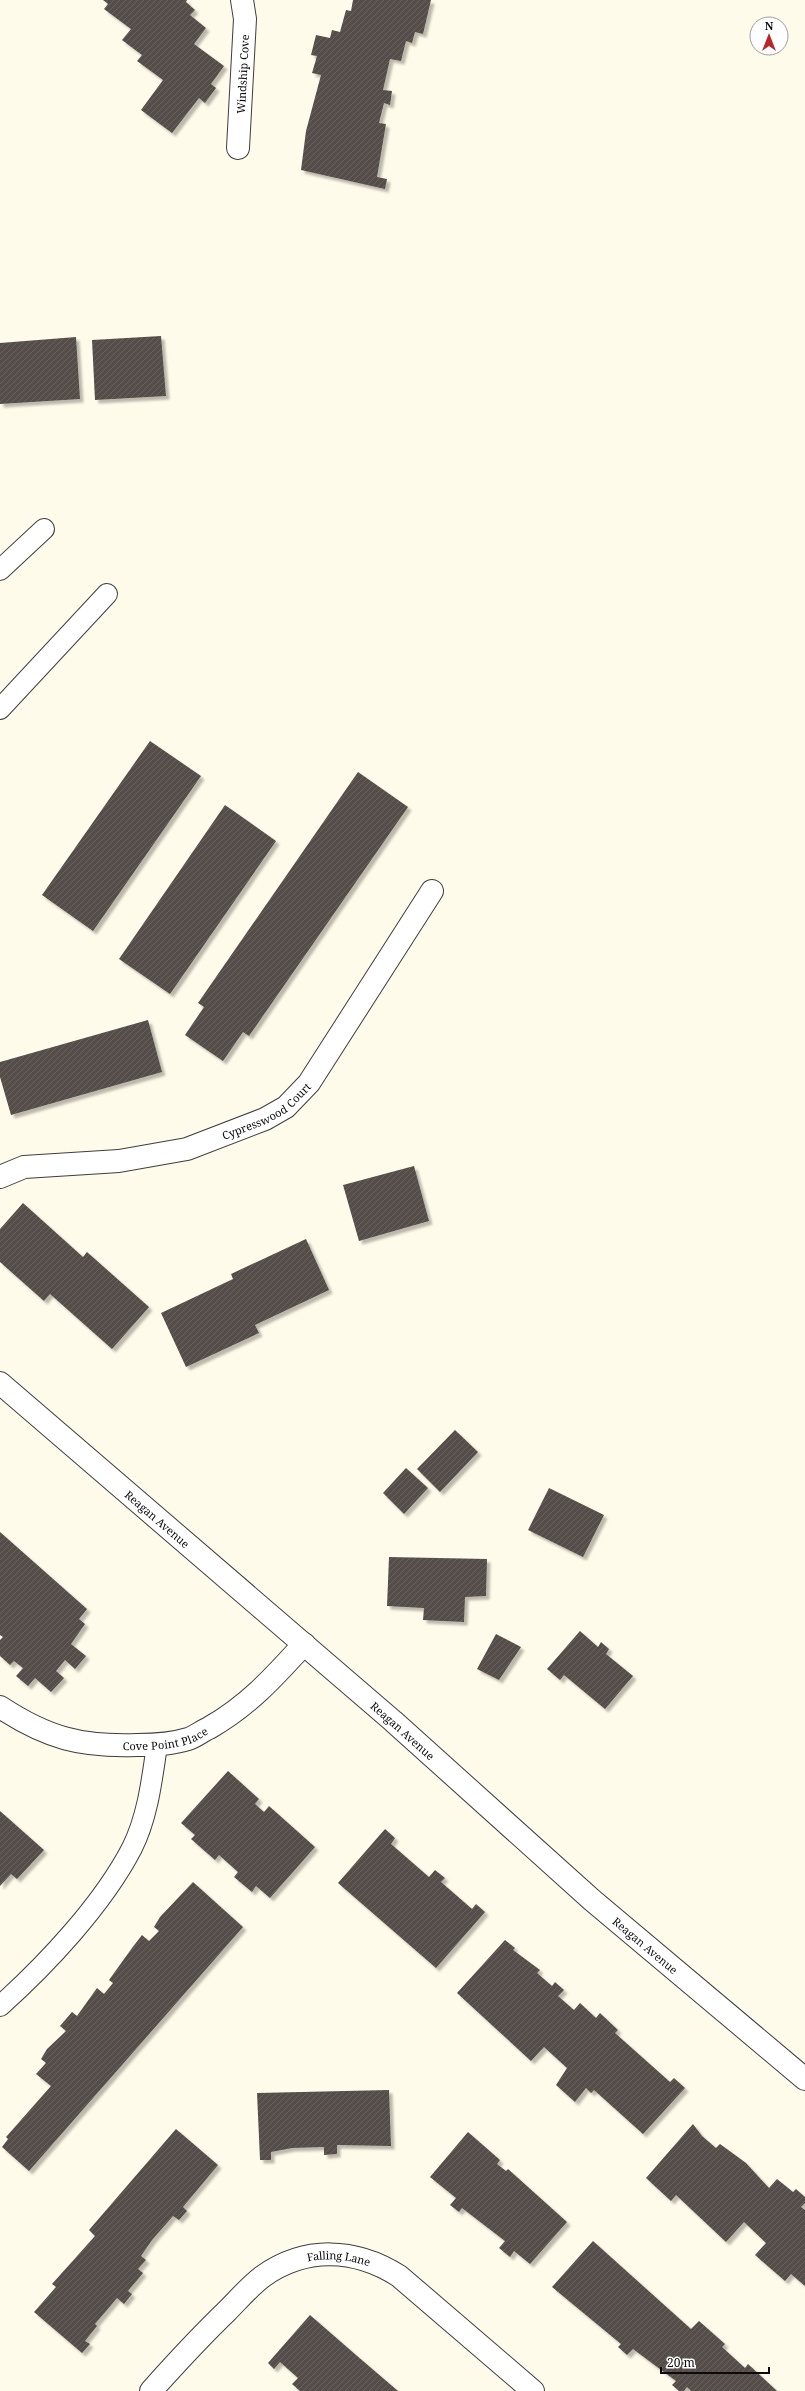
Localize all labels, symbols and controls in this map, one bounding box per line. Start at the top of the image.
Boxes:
north arrow [749,16,789,56]
text: N [765,18,774,33]
street label: Windship Cove [232,34,252,114]
street label: Cypresswood Court [220,1079,314,1142]
street label: Reagan Avenue [122,1487,193,1551]
street label: Reagan Avenue [368,1698,438,1763]
street label: Cove Point Place [123,1723,210,1753]
street label: Reagan Avenue [610,1913,681,1977]
street label: Falling Lane [305,2247,373,2269]
scale bar [661,2349,769,2375]
text: 20 m [667,2354,695,2371]

